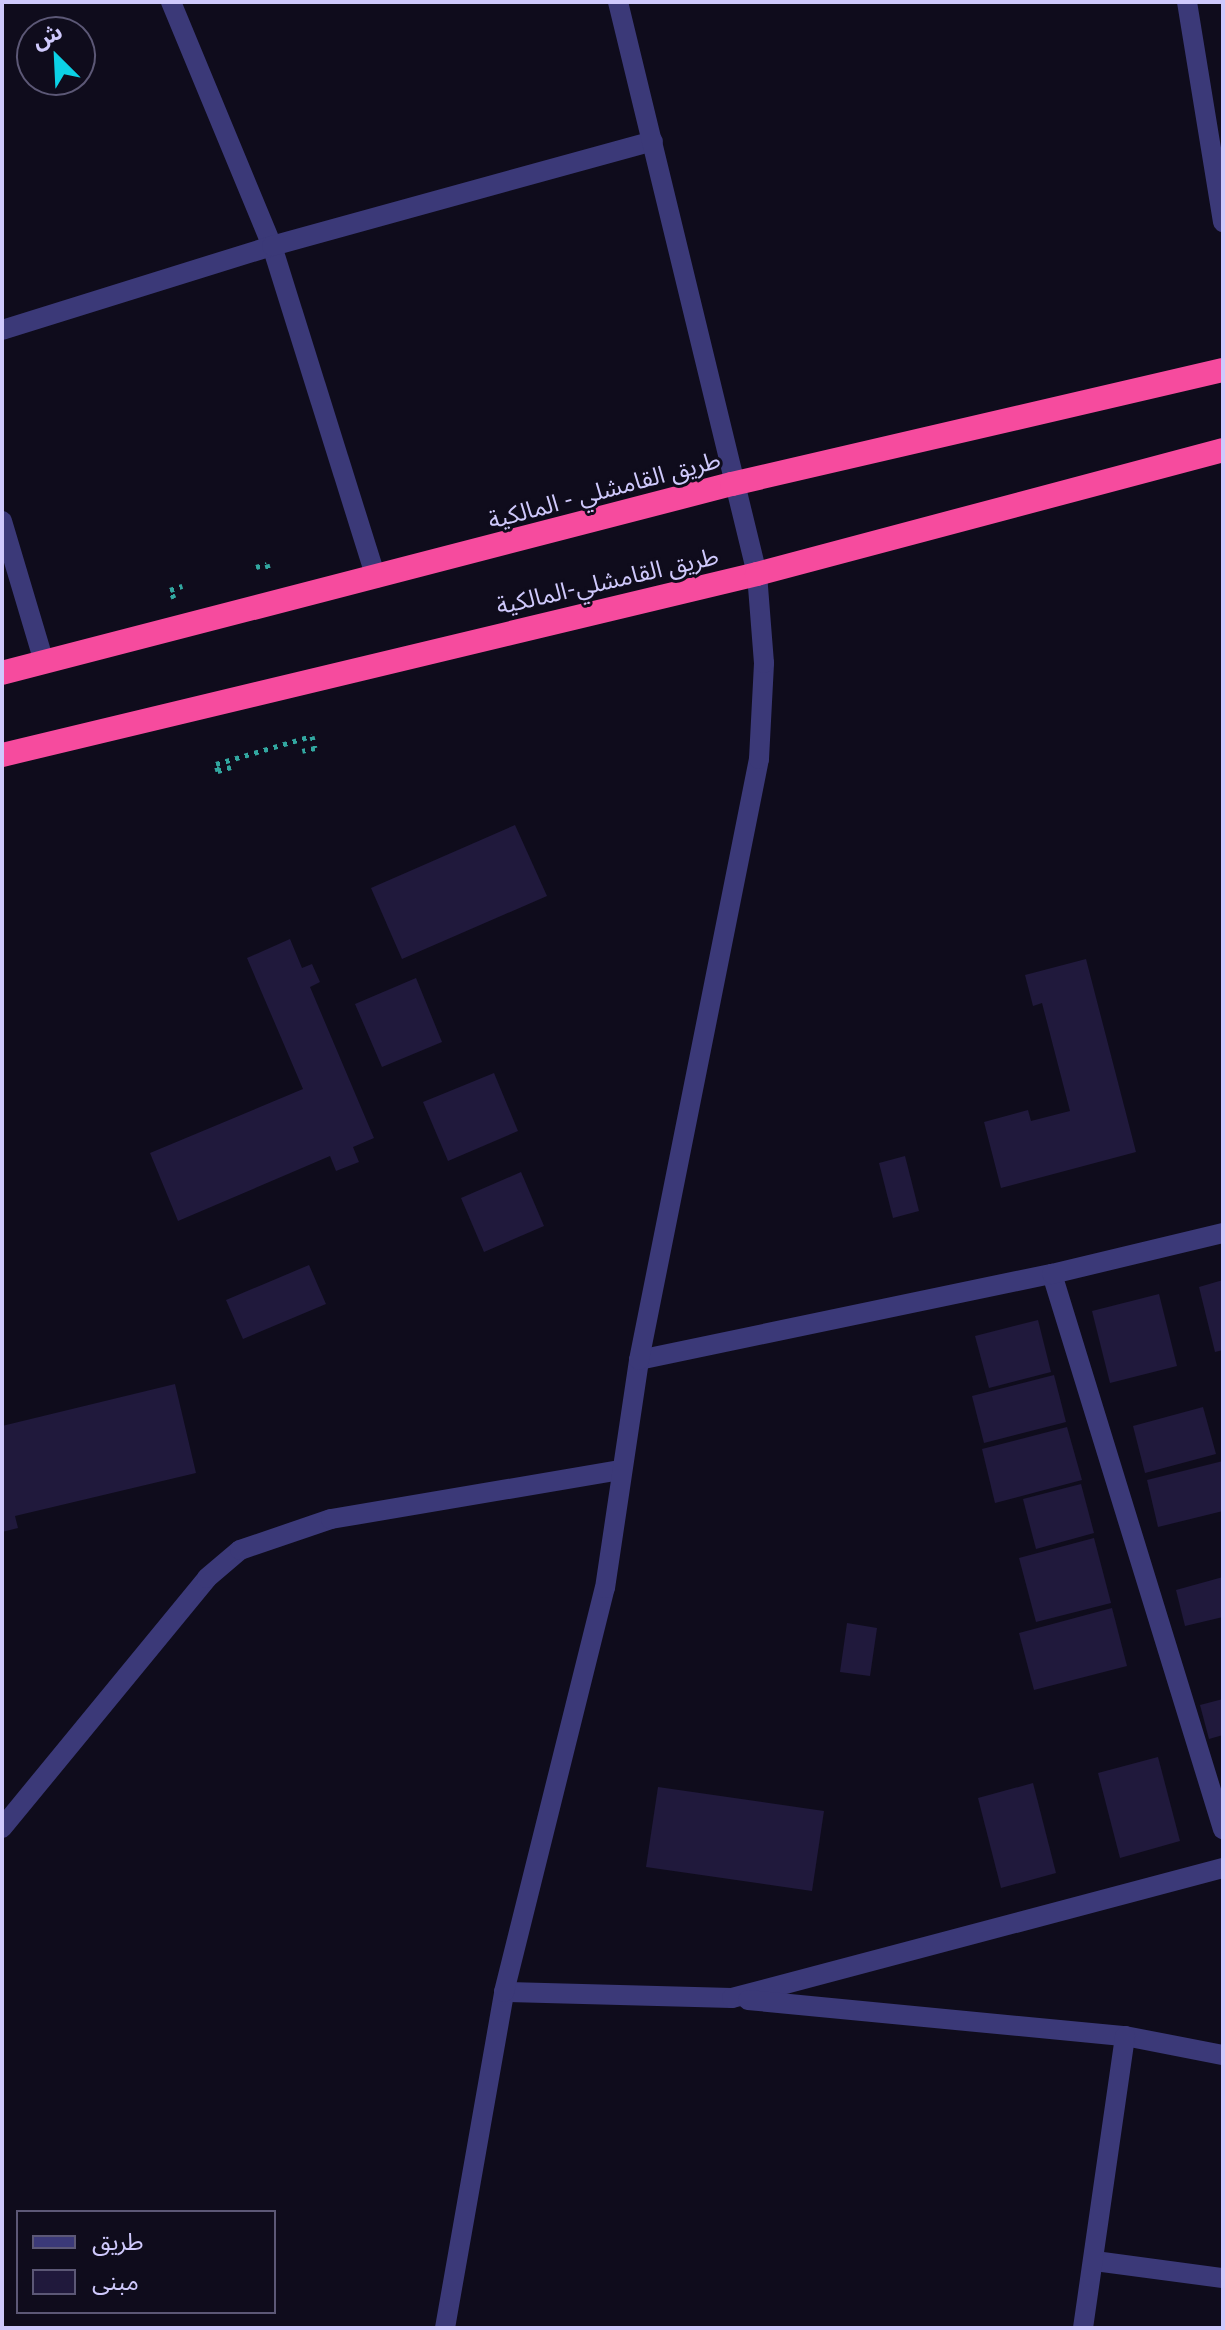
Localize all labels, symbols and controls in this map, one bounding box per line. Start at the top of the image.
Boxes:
north arrow [16,16,96,96]
text: ش [28,17,66,54]
street label: طريق القامشلي - المالكية [485,444,723,534]
street label: طريق القامشلي-المالكية [493,540,721,620]
legend [16,2210,276,2314]
text: طريق [92,2226,144,2255]
text: مبنى [92,2266,139,2295]

